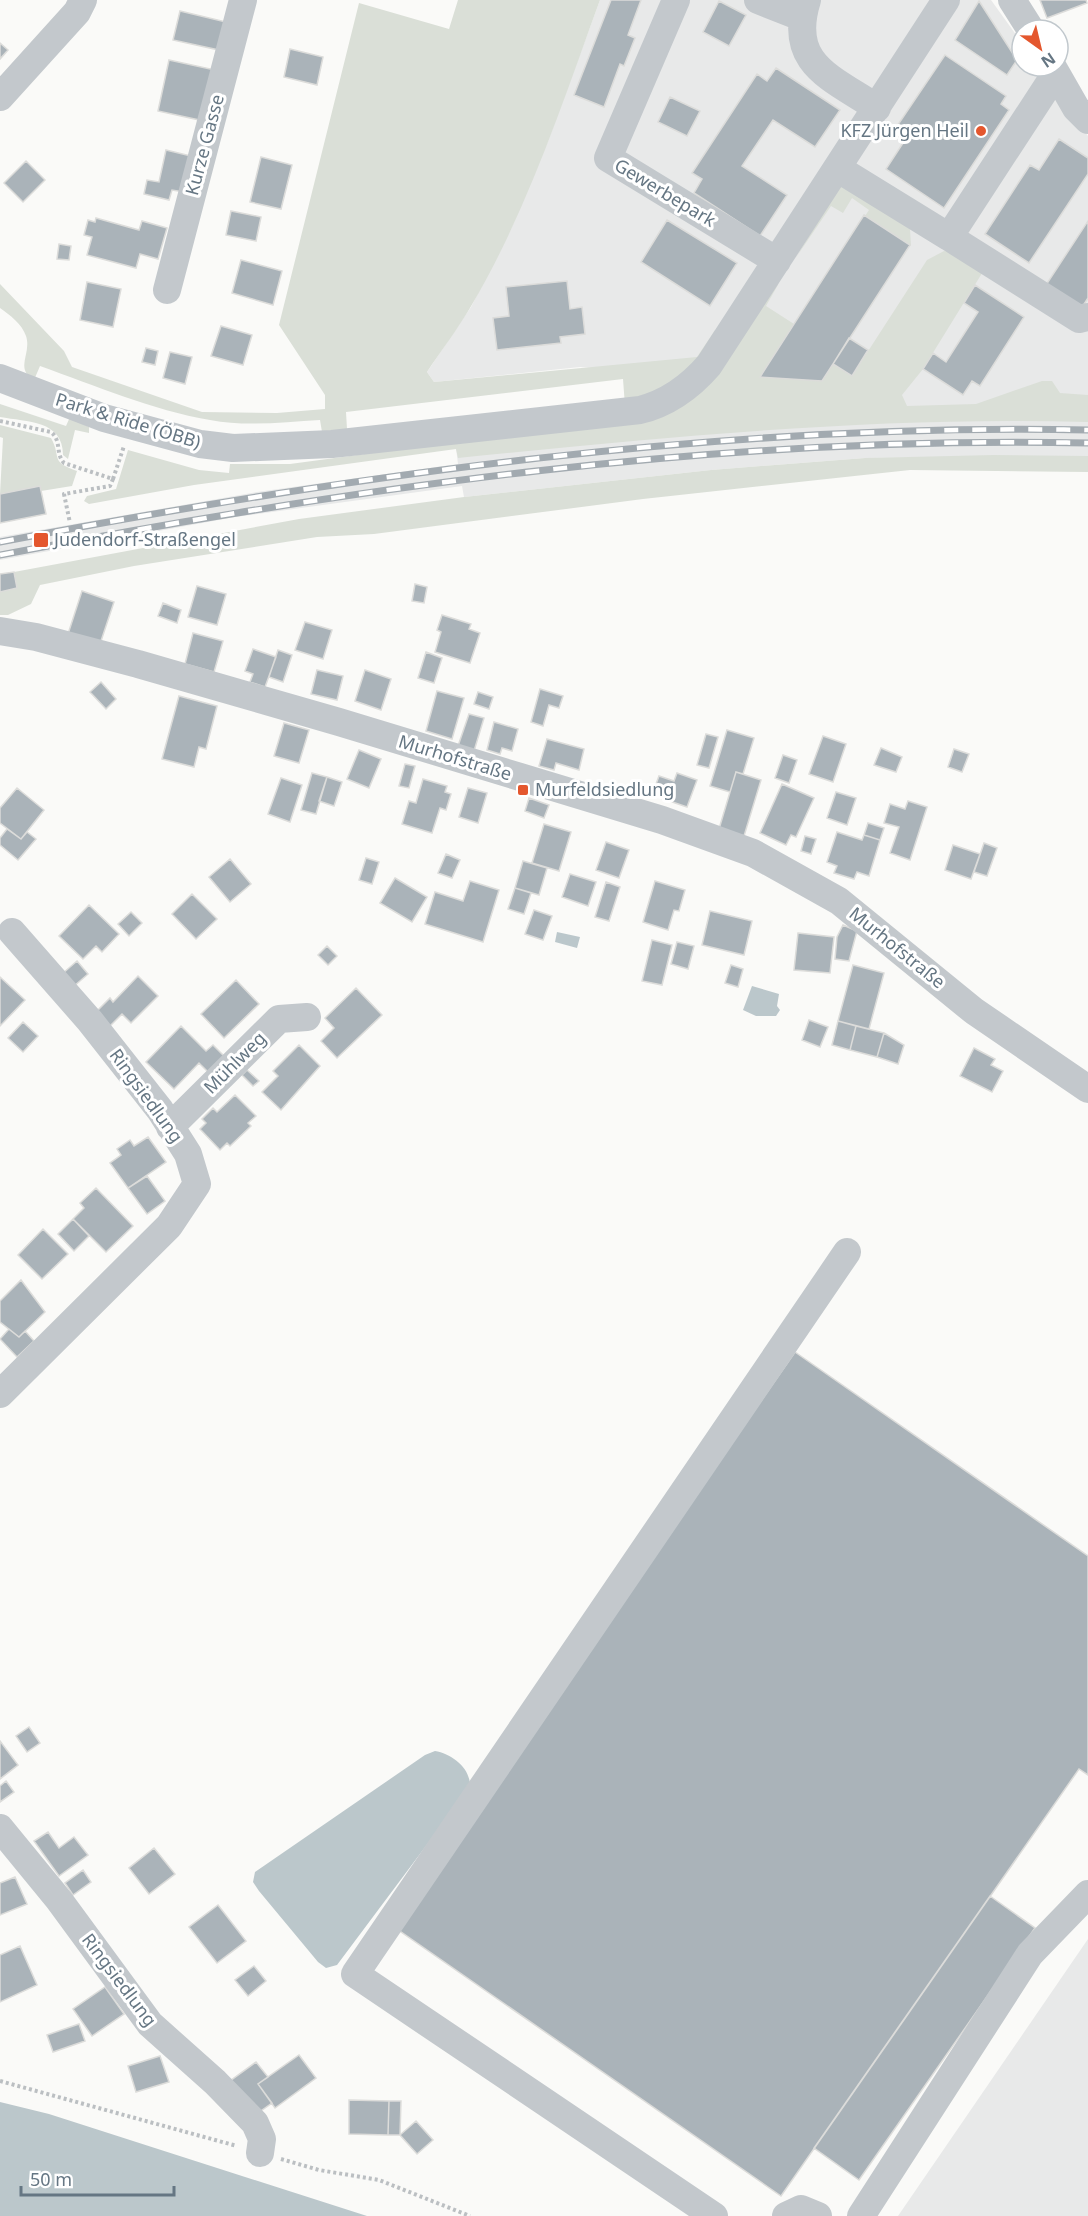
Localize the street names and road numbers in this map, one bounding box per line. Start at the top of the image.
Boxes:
street label: Kurze Gasse [179,92,229,198]
street label: Gewerbepark [610,152,721,232]
street label: Park & Ride (ÖBB) [53,387,204,454]
street label: Murhofstraße [396,728,515,786]
street label: Murhofstraße [845,901,951,993]
street label: Mühlweg [198,1026,271,1099]
street label: Ringsiedlung [105,1044,189,1147]
street label: Ringsiedlung [77,1928,163,2031]

